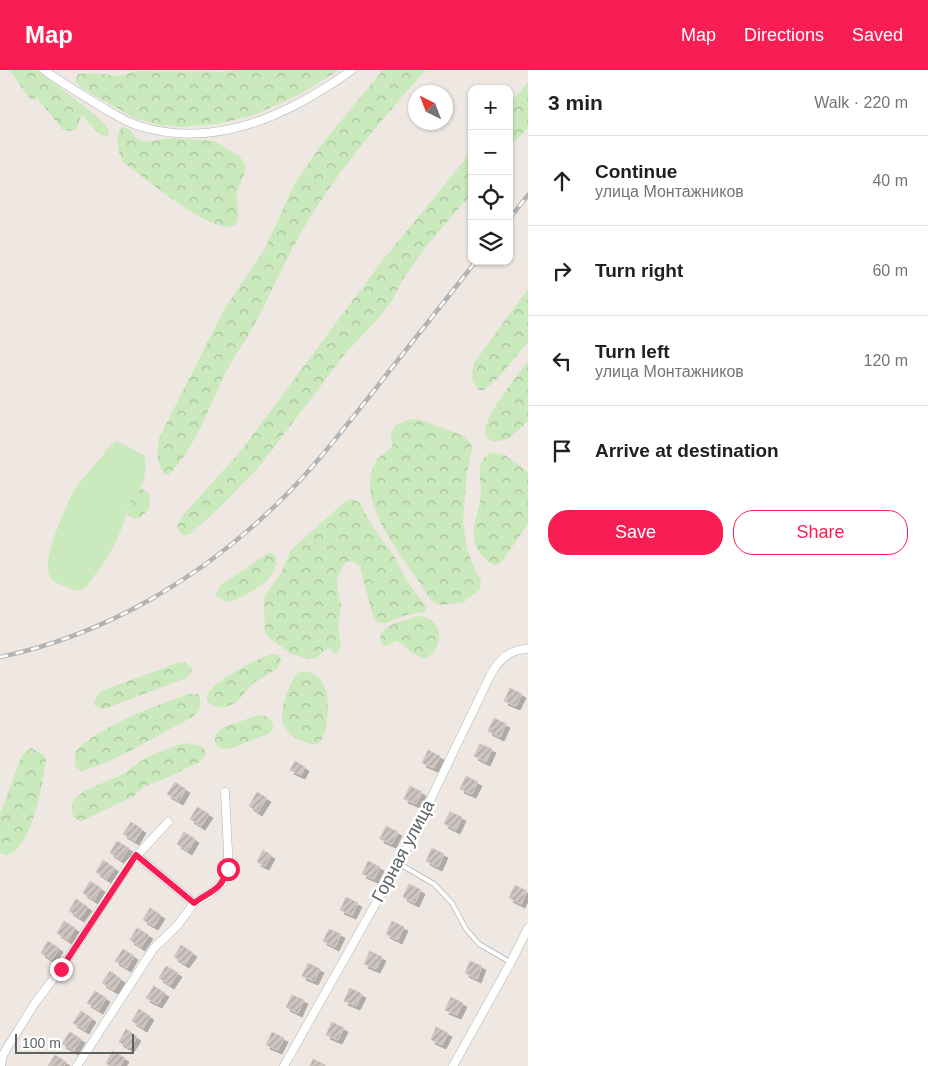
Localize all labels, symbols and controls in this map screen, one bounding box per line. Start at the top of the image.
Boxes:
text: Map [25,21,73,48]
text: Map [681,25,716,45]
text: Directions [744,25,824,45]
text: Saved [852,25,903,45]
north arrow [408,85,453,130]
map controls [468,85,513,265]
button: + [468,85,513,130]
text: 3 min [548,91,603,114]
text: Walk · 220 m [814,94,908,111]
button: − [468,130,513,175]
text: Continue [595,161,677,182]
icon: ahead [548,167,576,195]
text: 40 m [872,172,908,189]
button: locate [468,175,513,220]
text: улица Монтажников [595,183,744,200]
button: layers [468,220,513,265]
icon: right [548,257,576,285]
text: Turn right [595,260,683,281]
text: 60 m [872,262,908,279]
text: Turn left [595,341,670,362]
icon: left [548,347,576,375]
text: 120 m [864,352,908,369]
text: улица Монтажников [595,363,744,380]
icon: arrive [548,437,576,465]
text: Arrive at destination [595,440,779,461]
button: Save [548,510,723,555]
button: Share [733,510,908,555]
street label: Горная улица [368,796,439,905]
route start [217,858,240,881]
route end [50,958,73,981]
scale bar [15,1031,134,1054]
text: 100 m [22,1035,61,1051]

